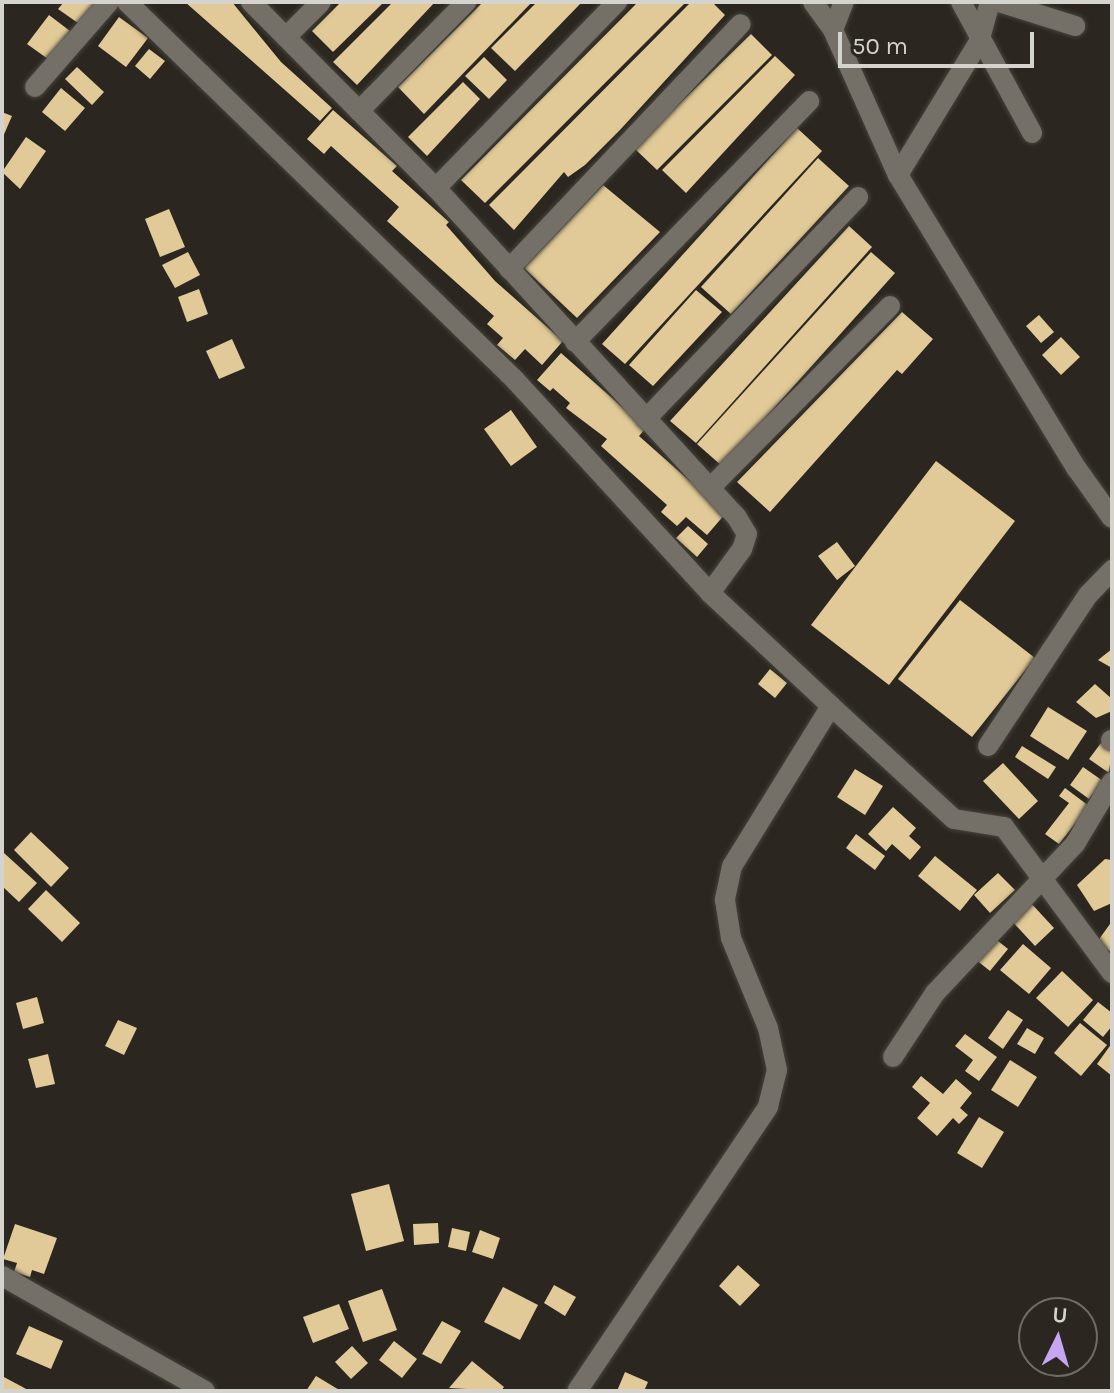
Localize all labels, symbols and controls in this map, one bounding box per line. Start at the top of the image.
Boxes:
scale bar [842,16,1038,66]
text: 50 m [852,32,908,60]
north arrow [1018,1297,1098,1377]
text: U [1051,1301,1069,1329]

